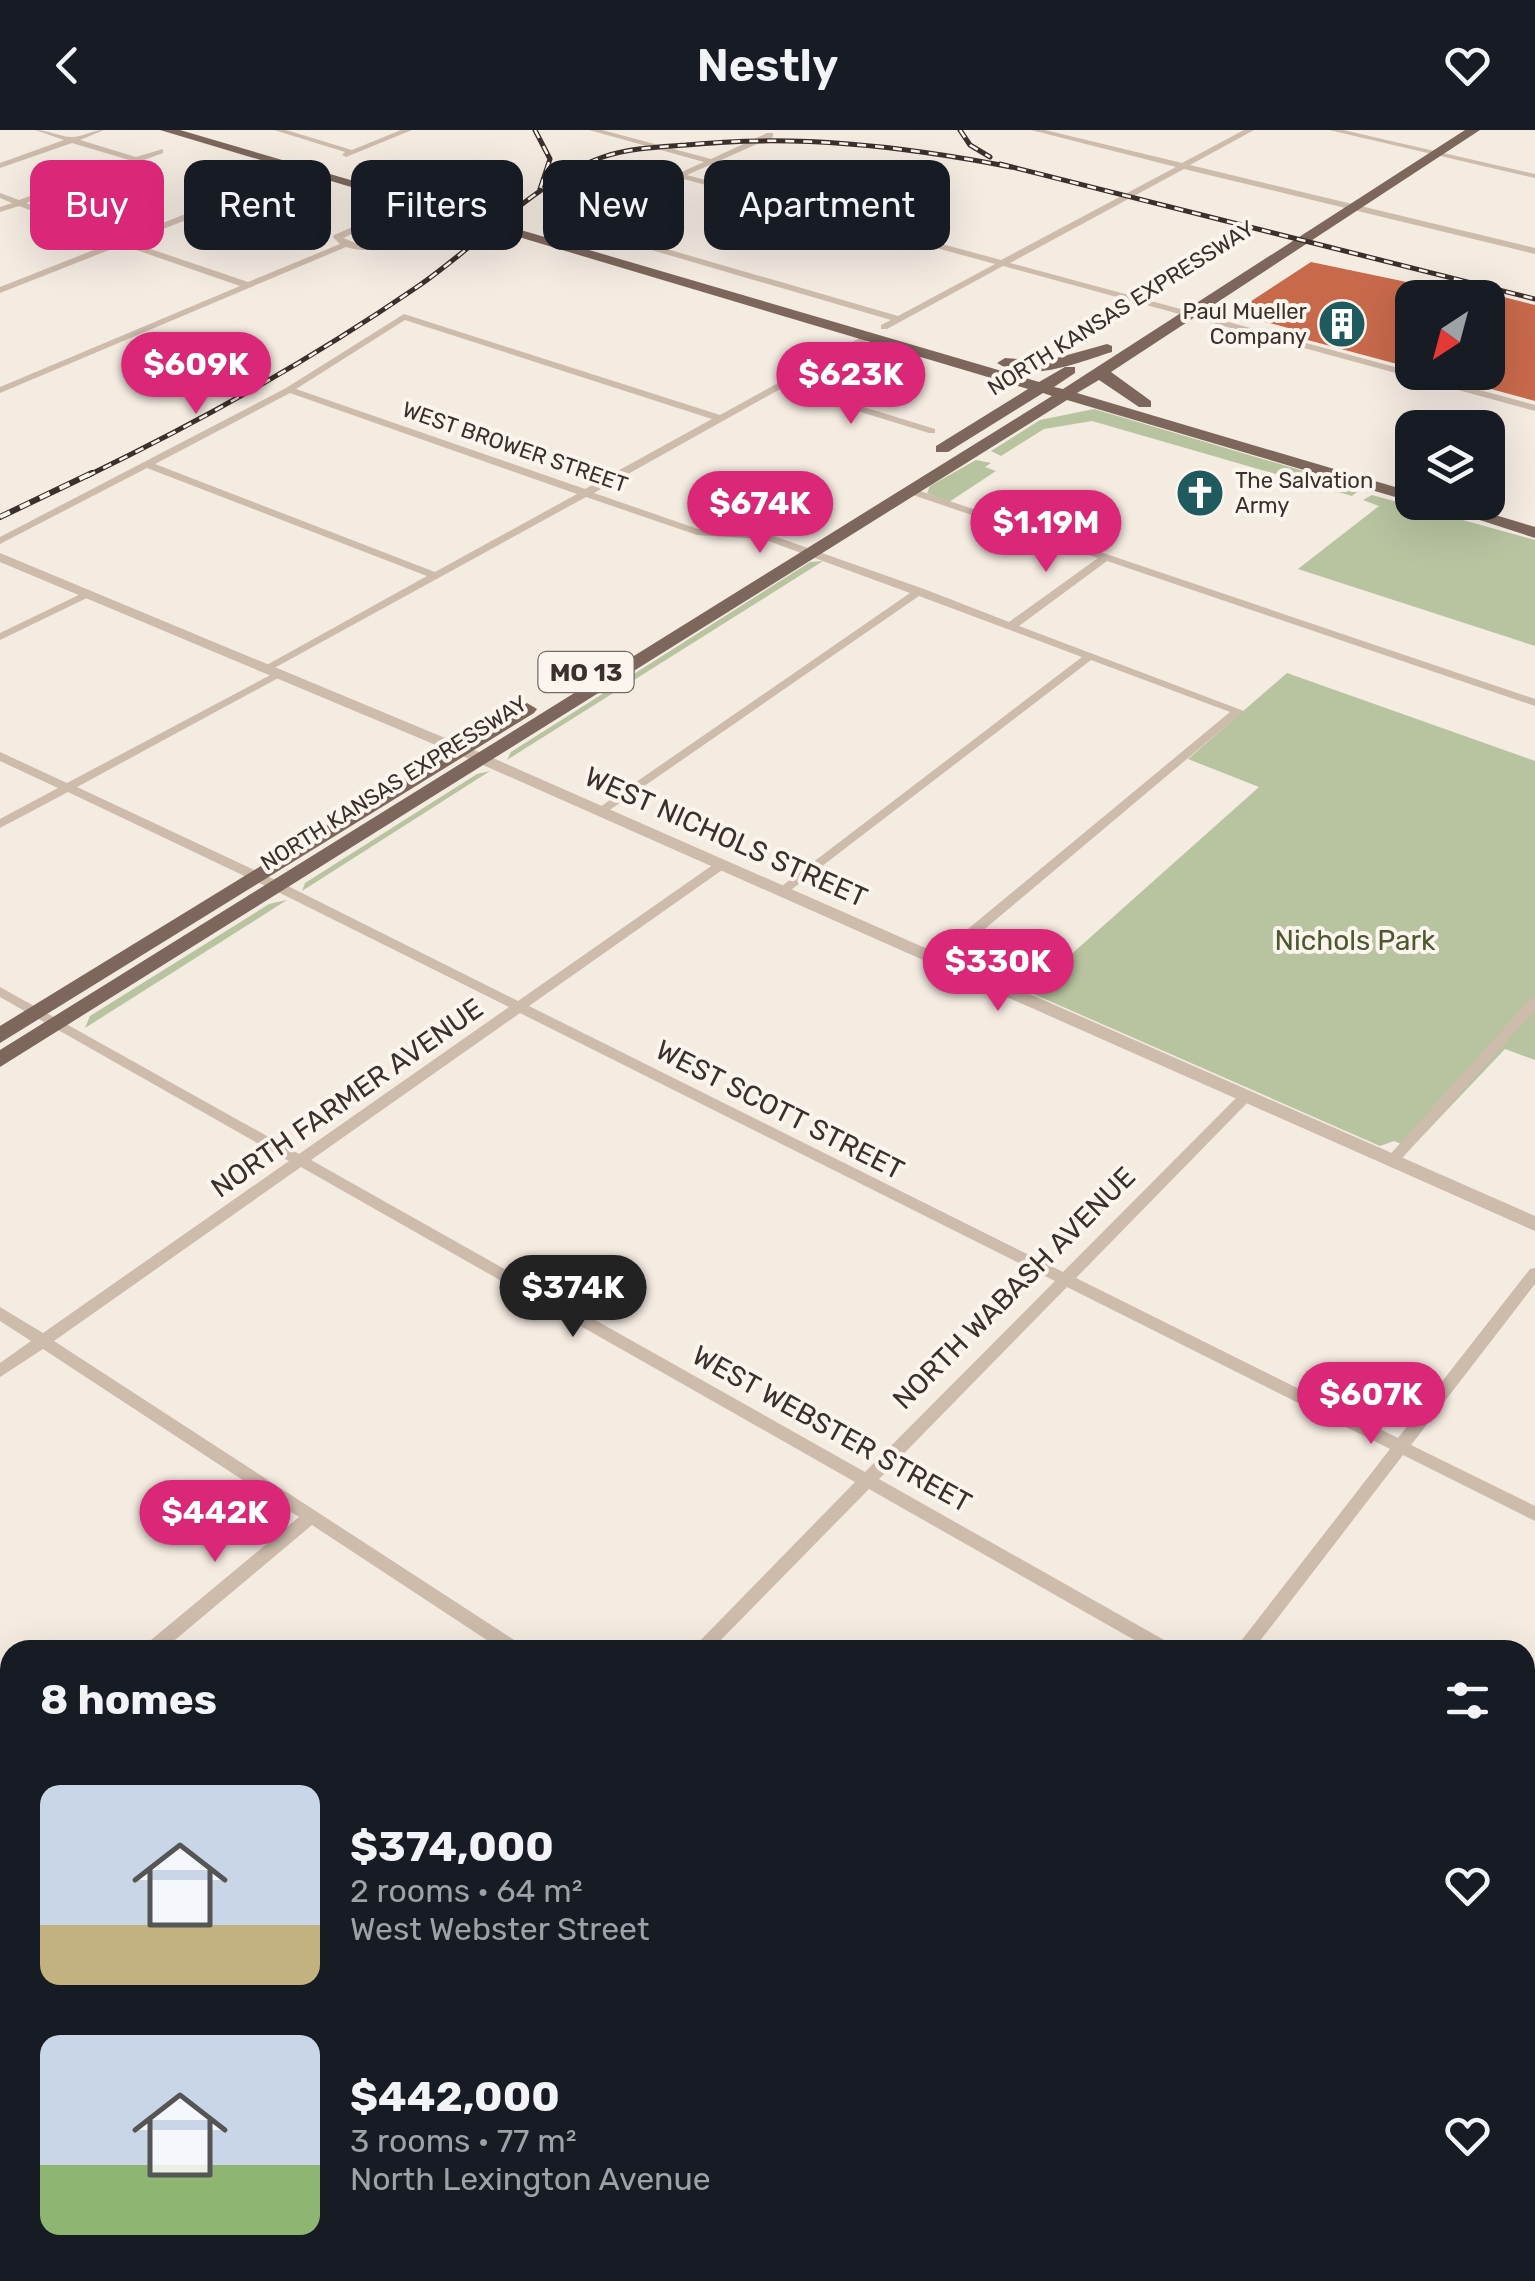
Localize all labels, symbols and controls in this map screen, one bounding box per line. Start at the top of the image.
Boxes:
icon: back [40,38,95,93]
icon: heart [1440,38,1495,93]
text: Nestly [697,39,838,92]
chip: Buy [30,160,164,250]
chip: Rent [184,160,331,250]
chip: Filters [351,160,523,250]
chip: New [543,160,684,250]
chip: Apartment [704,160,950,250]
street label: NORTH KANSAS EXPRESSWAY [983,215,1259,401]
north arrow [1395,280,1505,390]
map controls [1395,280,1505,520]
place label: Paul Mueller Company [1183,298,1308,350]
building icon: Paul Mueller Company [1316,298,1368,350]
pin: $609K [126,332,266,417]
pin: $623K [781,342,921,427]
text: $609K [143,345,249,383]
text: $623K [798,355,904,393]
street label: WEST BROWER STREET [399,396,632,498]
button: layers [1395,410,1505,520]
church icon: The Salvation Army [1174,467,1226,519]
place label: The Salvation Army [1235,467,1373,519]
pin: $674K [690,471,830,556]
text: $674K [709,484,811,522]
pin: $1.19M [965,490,1127,575]
text: $1.19M [992,503,1100,541]
road number: MO 13 [538,652,634,692]
street label: NORTH KANSAS EXPRESSWAY [256,690,532,876]
street label: WEST NICHOLS STREET [580,760,872,914]
park label: Nichols Park [1274,924,1436,957]
pin: $330K [928,929,1068,1014]
text: $330K [945,942,1051,980]
street label: NORTH FARMER AVENUE [205,991,489,1205]
street label: WEST SCOTT STREET [650,1033,910,1187]
street label: NORTH WABASH AVENUE [886,1160,1142,1416]
pin: $374K [503,1255,643,1340]
text: $374K [522,1268,624,1306]
street label: WEST WEBSTER STREET [687,1338,977,1520]
pin: $607K [1301,1362,1441,1447]
text: $607K [1319,1375,1423,1413]
pin: $442K [145,1480,285,1565]
text: $442K [161,1493,269,1531]
icon: filters [1440,1673,1495,1728]
text: 8 homes [40,1675,217,1725]
text: $374,000 [350,1822,554,1872]
icon: home [120,1825,240,1945]
icon: heart [1440,1858,1495,1913]
text: 2 rooms · 64 m² [350,1872,583,1910]
text: West Webster Street [350,1910,649,1948]
text: $442,000 [350,2072,560,2122]
icon: home [120,2075,240,2195]
icon: heart [1440,2108,1495,2163]
text: 3 rooms · 77 m² [350,2122,577,2160]
text: North Lexington Avenue [350,2160,711,2198]

